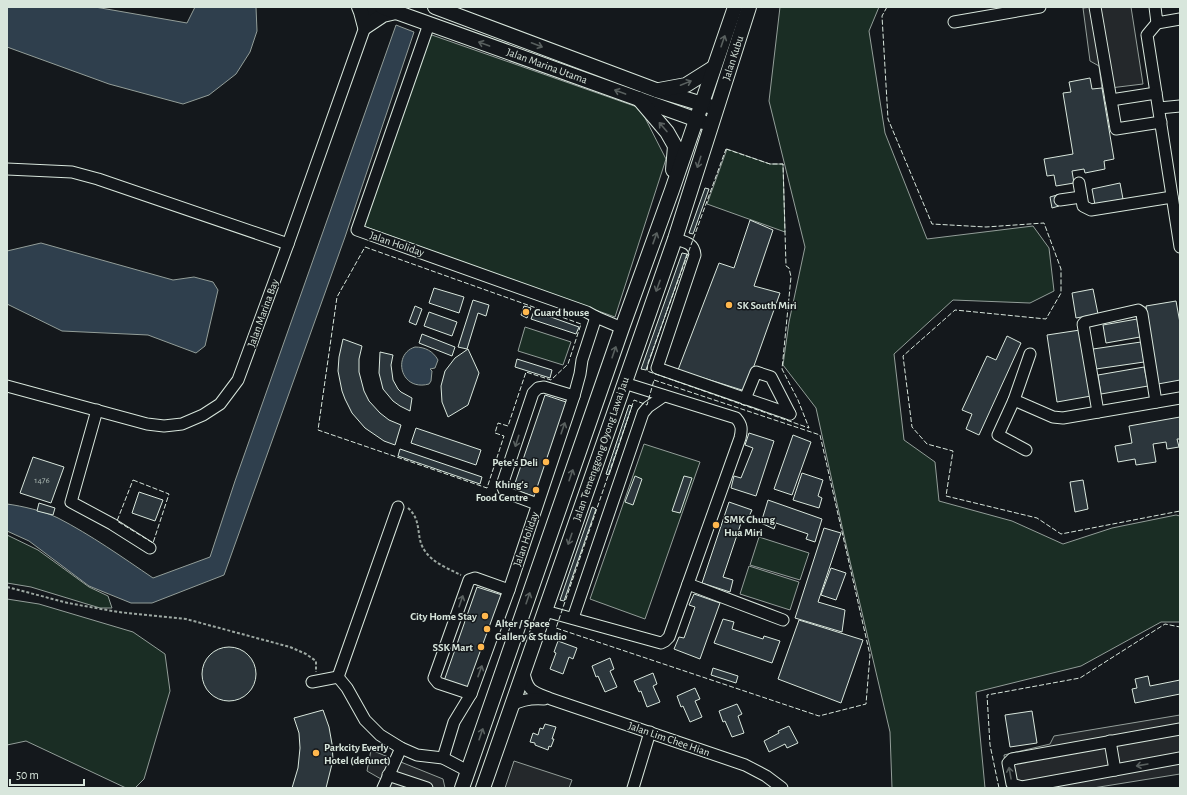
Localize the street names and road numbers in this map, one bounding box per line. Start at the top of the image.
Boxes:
street label: Jalan Kubu [721,34,745,82]
street label: Jalan Marina Utama [505,46,589,86]
street label: Jalan Holiday [368,230,426,259]
street label: Jalan Marina Bay [246,277,280,348]
street label: Jalan Temenggong Oyong Lawai Jau [571,375,631,522]
street label: Jalan Holiday [512,510,541,568]
street label: Jalan Lim Chee Hian [627,720,711,758]

